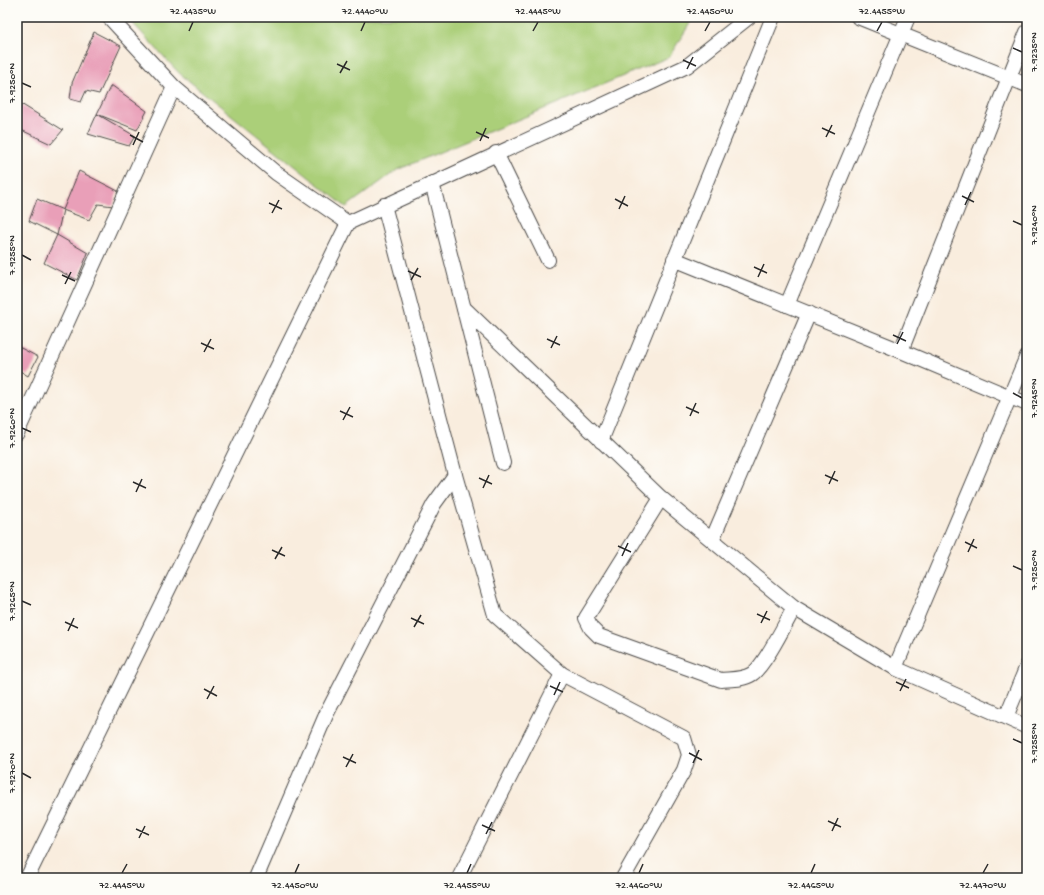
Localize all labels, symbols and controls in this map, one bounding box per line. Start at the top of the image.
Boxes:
text: 72.4435°W [169,6,217,18]
text: 72.4440°W [341,6,389,18]
text: 72.4445°W [514,6,561,18]
text: 72.4450°W [686,6,734,18]
text: 72.4455°W [858,6,906,18]
text: 7.9235°N [1029,32,1041,73]
text: 7.9250°N [7,62,19,104]
text: 7.9240°N [1029,205,1041,246]
text: 7.9255°N [7,235,19,276]
text: 7.9245°N [1029,378,1041,419]
text: 7.9260°N [7,408,19,449]
text: 7.9250°N [1029,549,1041,591]
text: 7.9265°N [7,581,19,622]
text: 7.9255°N [1029,723,1041,764]
text: 7.9270°N [7,752,19,794]
text: 72.4445°W [98,880,145,892]
text: 72.4450°W [271,880,319,892]
text: 72.4455°W [443,880,491,892]
text: 72.4460°W [615,880,663,892]
text: 72.4465°W [787,880,835,892]
text: 72.4470°W [959,880,1007,892]

